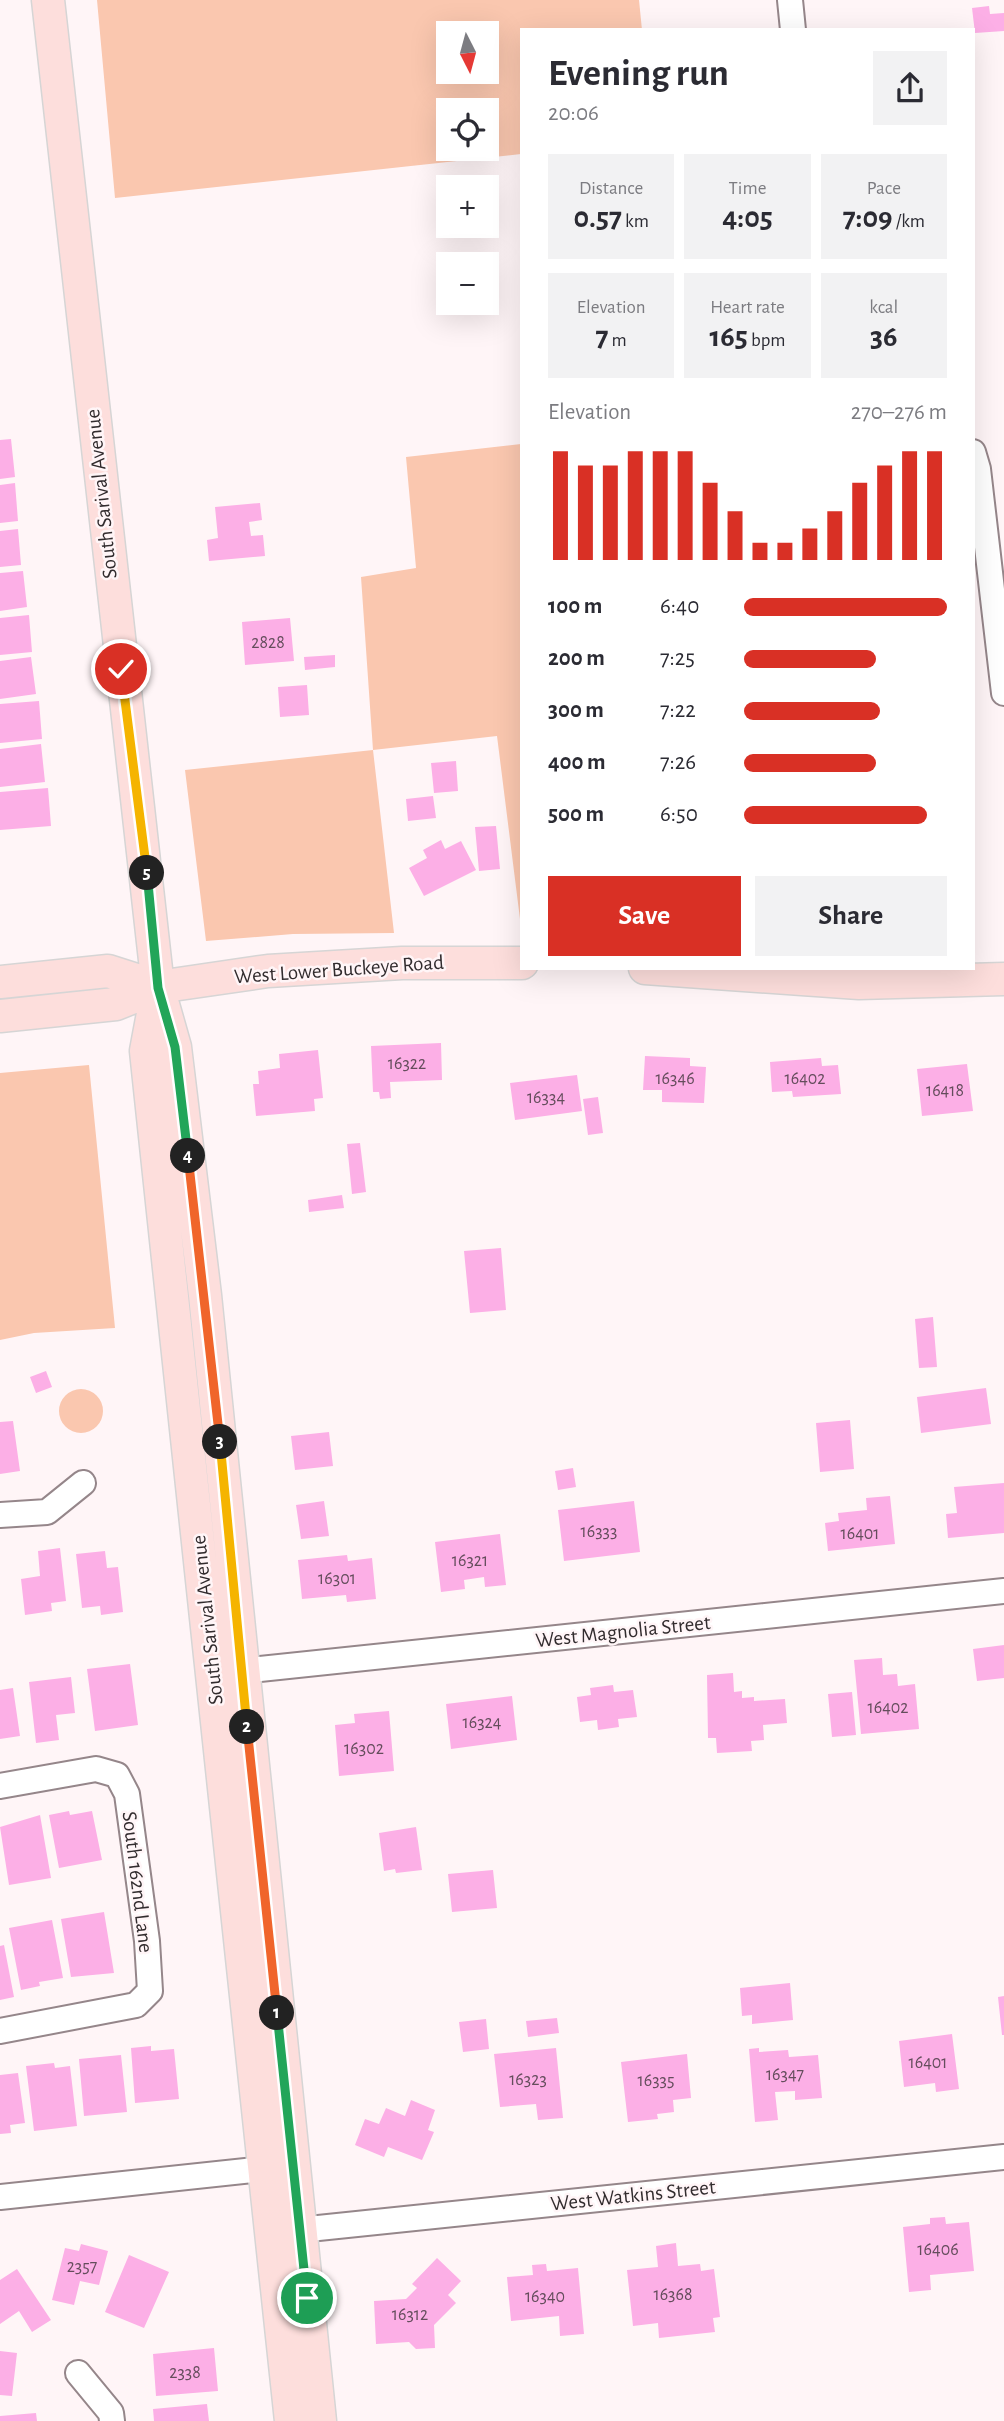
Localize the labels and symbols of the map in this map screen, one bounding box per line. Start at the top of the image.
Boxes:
north arrow [436,21,499,84]
street label: South Sarival Avenue [82,408,121,580]
house number: 2828 [251,634,285,652]
pin [91,639,151,699]
pin: 5 [130,856,164,890]
street label: West Lower Buckeye Road [233,952,445,987]
house number: 16322 [388,1055,426,1073]
house number: 16346 [655,1070,695,1088]
house number: 16402 [784,1070,826,1088]
house number: 16418 [926,1082,964,1100]
house number: 16334 [527,1089,565,1107]
pin: 4 [170,1138,206,1174]
pin: 3 [202,1424,238,1460]
house number: 16333 [581,1523,617,1541]
house number: 16401 [840,1525,880,1543]
street label: South Sarival Avenue [188,1534,227,1706]
house number: 16321 [452,1552,488,1570]
house number: 16301 [318,1570,356,1588]
street label: West Magnolia Street [535,1612,712,1651]
house number: 16402 [867,1699,909,1717]
pin: 2 [230,1710,264,1744]
house number: 16324 [463,1714,502,1732]
house number: 16302 [344,1740,384,1758]
street label: South 162nd Lane [118,1810,157,1954]
pin: 1 [260,1996,294,2030]
house number: 16401 [908,2054,948,2072]
house number: 16347 [766,2066,804,2084]
house number: 16323 [509,2071,547,2089]
house number: 16335 [637,2072,675,2090]
street label: West Watkins Street [550,2176,717,2215]
house number: 16406 [917,2241,959,2259]
house number: 2357 [67,2258,97,2276]
pin [277,2268,337,2328]
house number: 16368 [653,2286,693,2304]
house number: 16340 [525,2288,565,2306]
house number: 16312 [392,2306,428,2324]
house number: 2338 [169,2364,201,2382]

